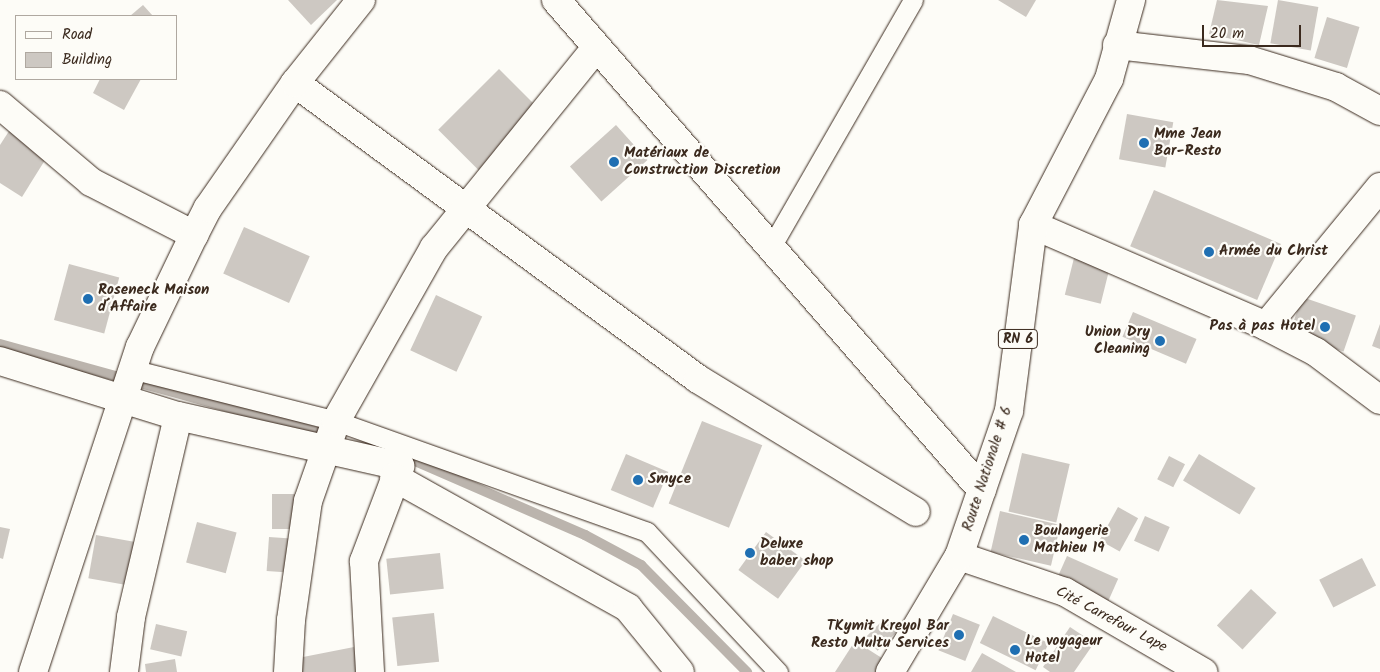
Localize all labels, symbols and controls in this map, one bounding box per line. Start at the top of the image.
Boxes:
legend [15,15,178,80]
scale bar [1205,15,1304,47]
text: 20 m [1210,22,1244,46]
text: Road [62,23,92,47]
text: Building [62,48,112,72]
place label: Mme Jean Bar-Resto [1154,125,1221,160]
marker: Mme Jean Bar-Resto [1138,137,1150,149]
place label: Matériaux de Construction Discretion [624,144,781,179]
marker: Matériaux de Construction Discretion [608,156,620,168]
place label: Armée du Christ [1219,243,1328,261]
marker: Armée du Christ [1203,246,1215,258]
place label: Roseneck Maison d´Affaire [98,281,209,316]
marker: Roseneck Maison d´Affaire [82,293,94,305]
place label: Pas à pas Hotel [1210,318,1315,336]
marker: Pas à pas Hotel [1319,321,1331,333]
place label: Union Dry Cleaning [1085,323,1150,358]
road number: RN 6 [997,328,1039,350]
marker: Union Dry Cleaning [1154,335,1166,347]
street label: Route Nationale # 6 [959,404,1017,534]
place label: Smyce [648,471,691,489]
marker: Smyce [632,474,644,486]
place label: Boulangerie Mathieu 19 [1034,522,1109,557]
marker: Boulangerie Mathieu 19 [1018,534,1030,546]
place label: Deluxe baber shop [760,535,834,570]
marker: Deluxe baber shop [744,547,756,559]
street label: Cité Carrefour Lape [1052,583,1170,657]
place label: TKymit Kreyol Bar Resto Multu Services [811,617,949,652]
marker: TKymit Kreyol Bar Resto Multu Services [953,629,965,641]
place label: Le voyageur Hotel [1025,632,1102,667]
marker: Le voyageur Hotel [1009,644,1021,656]

